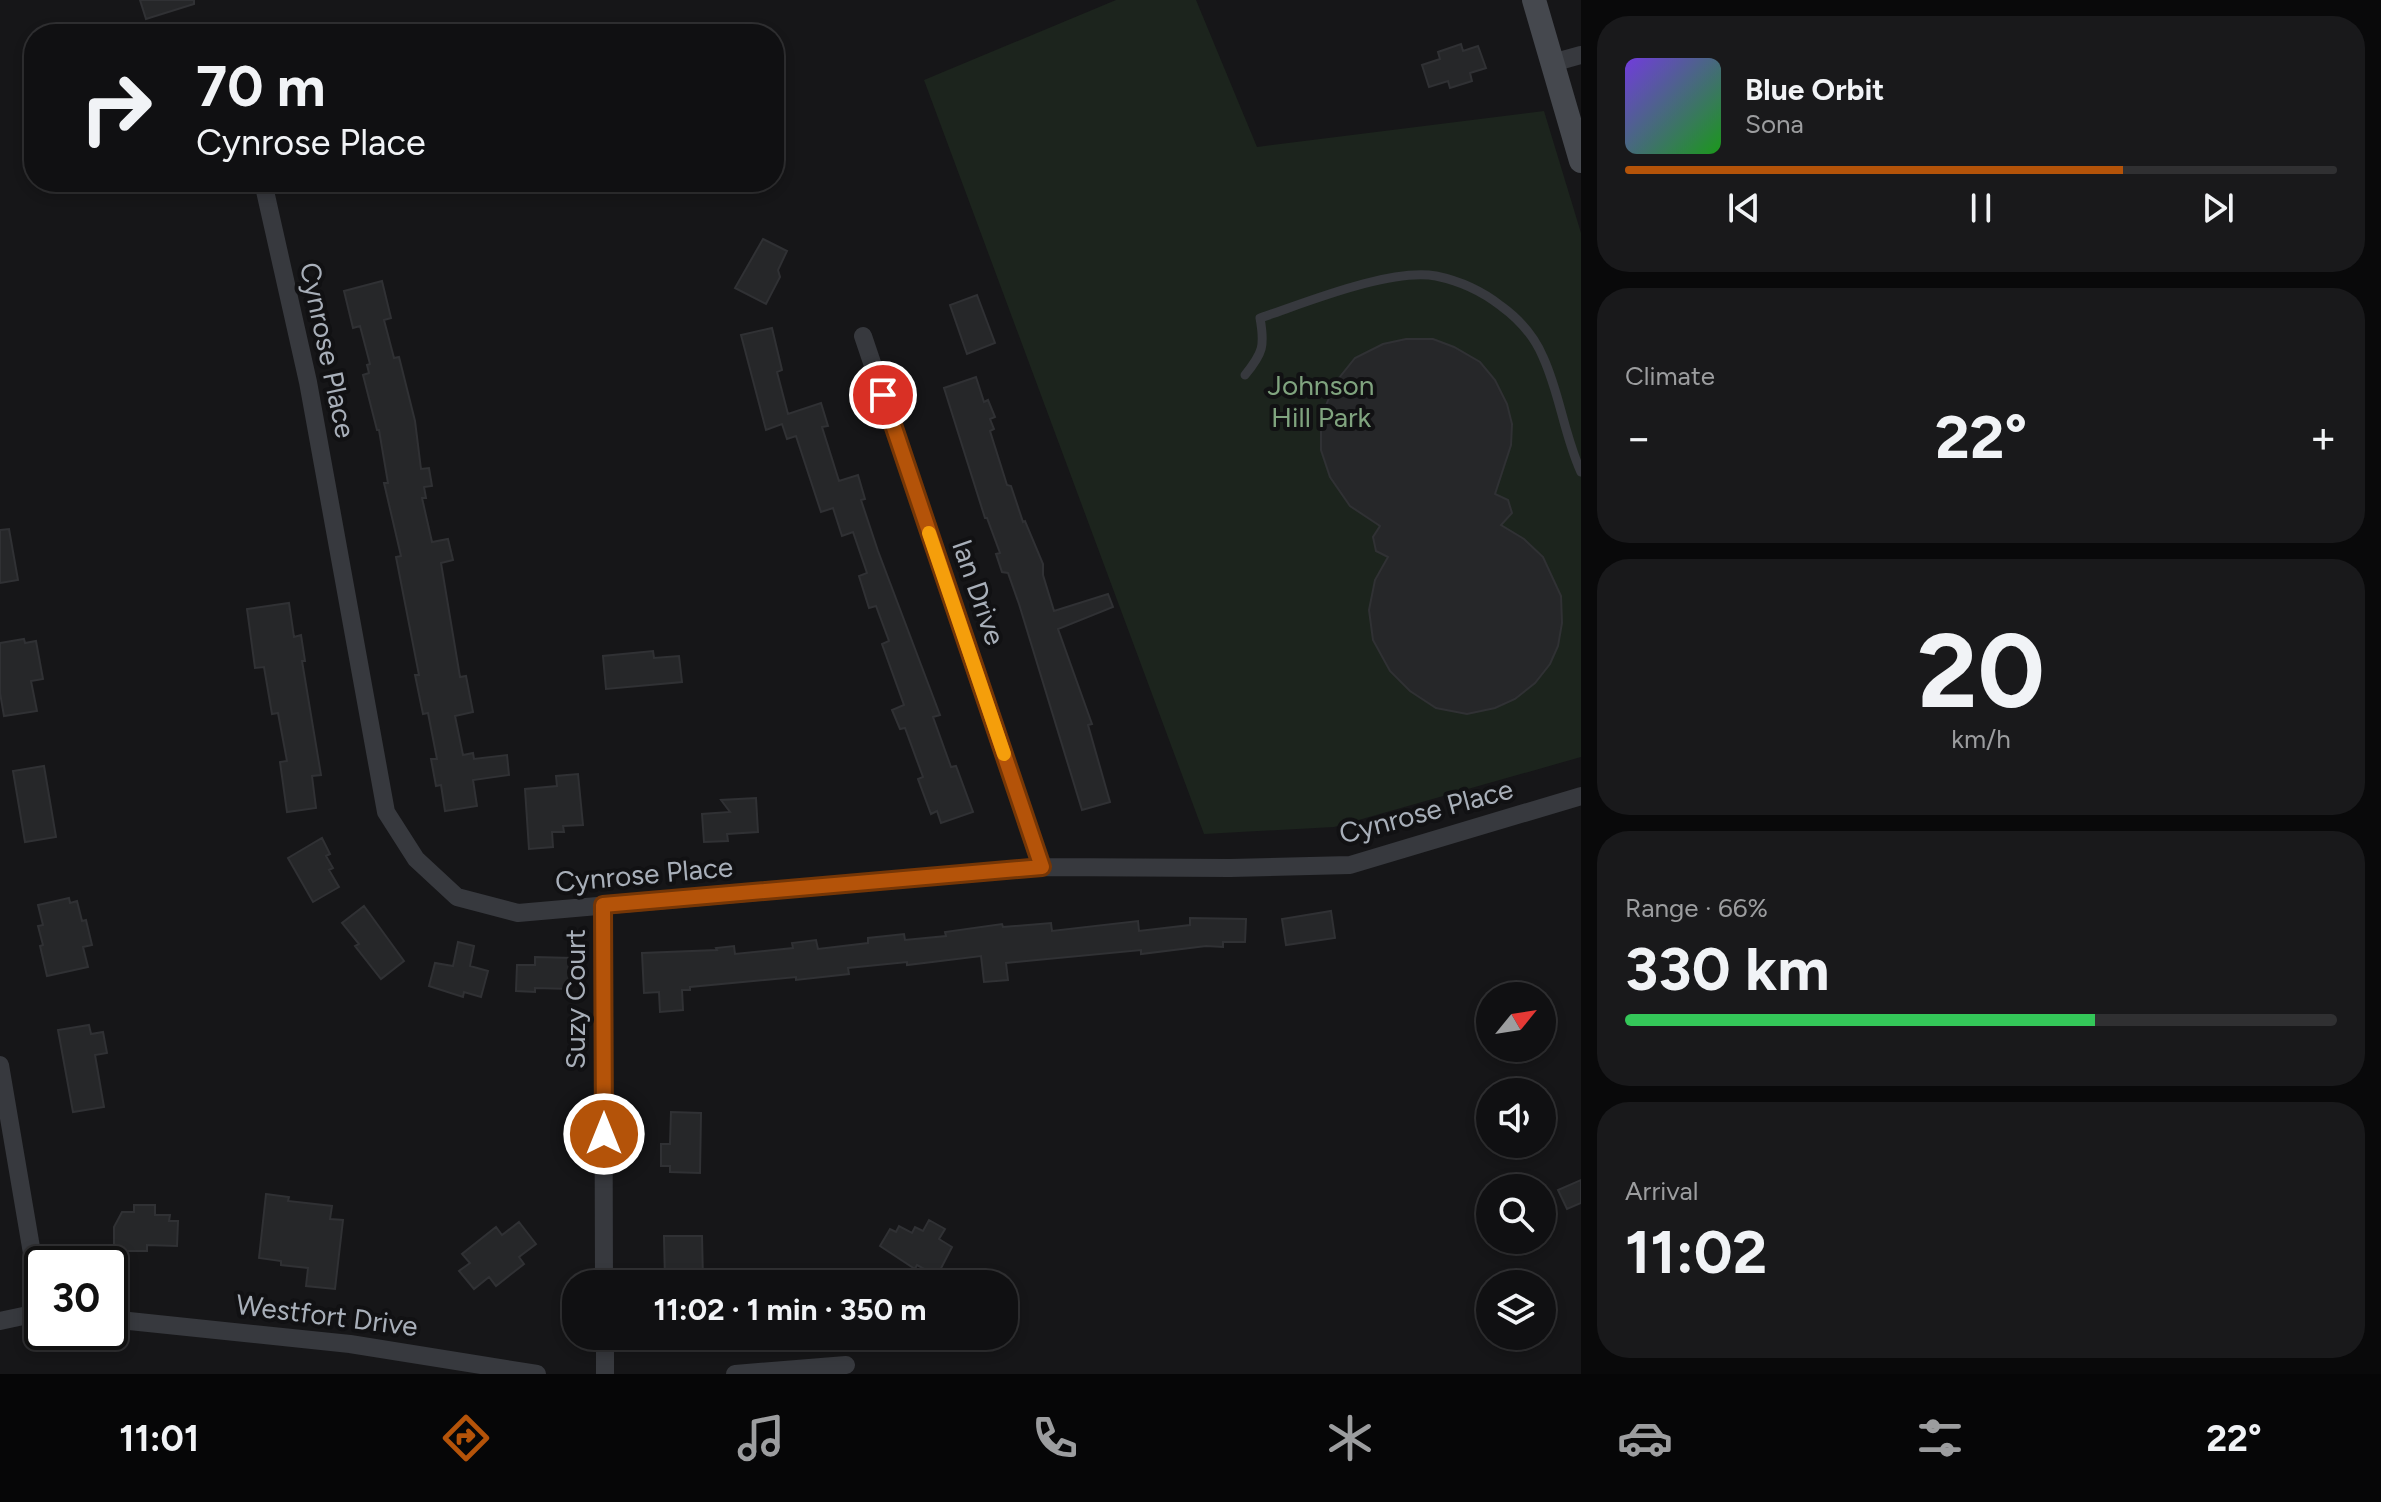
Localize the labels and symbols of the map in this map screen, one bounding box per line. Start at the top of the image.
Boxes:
street label: Cynrose Place [293,259,363,441]
pin [849,361,917,429]
park label: Johnson Hill Park [1268,368,1374,434]
street label: Ian Drive [945,535,1013,649]
street label: Cynrose Place [1335,771,1517,851]
street label: Cynrose Place [554,849,734,899]
street label: Suzy Court [558,929,592,1069]
north arrow [1476,982,1556,1062]
position arrow [562,1092,646,1176]
speed limit sign: 30 [24,1246,128,1350]
street label: Westfort Drive [234,1287,420,1343]

